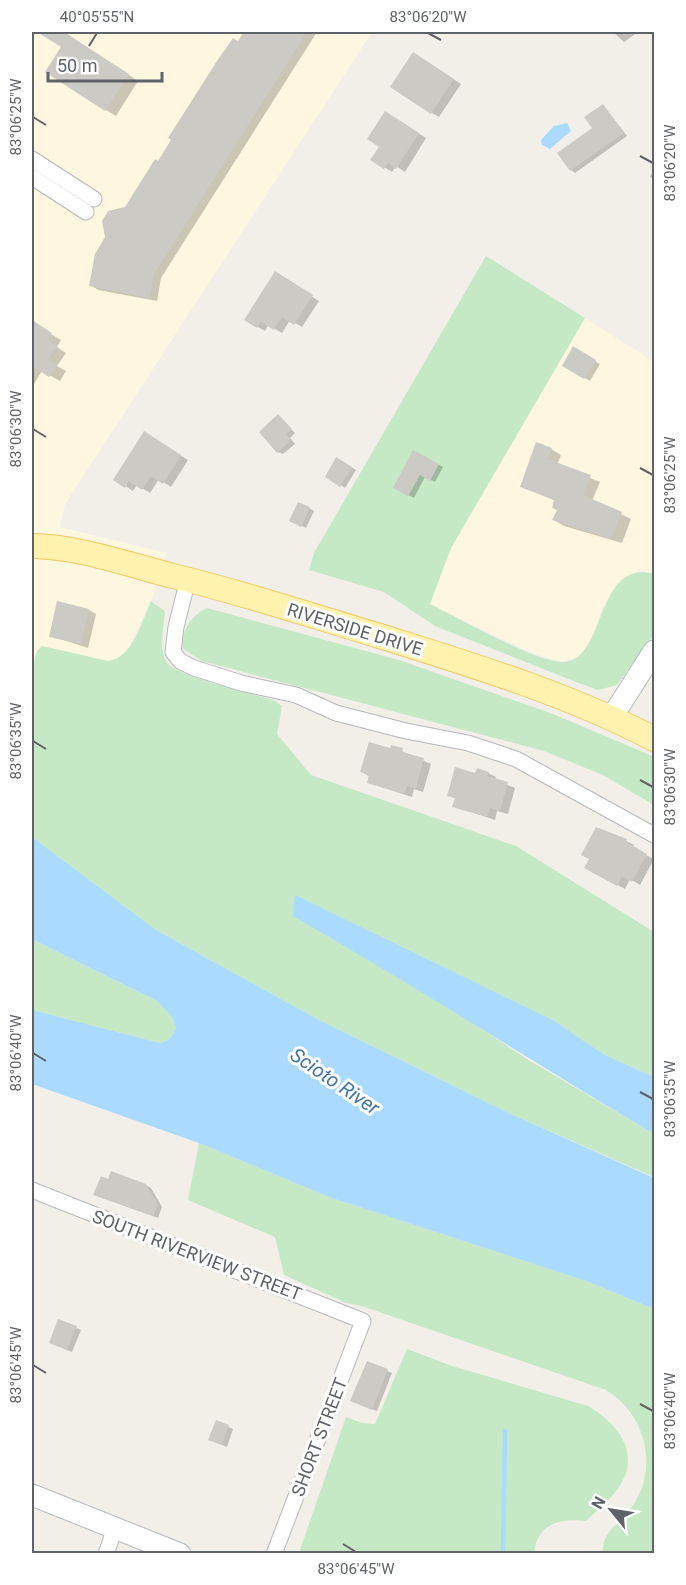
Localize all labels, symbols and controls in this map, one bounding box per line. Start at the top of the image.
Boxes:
text: 40°05'55"N [60,8,134,26]
text: 83°06'20"W [390,8,466,26]
scale bar [48,45,162,83]
text: 50 m [57,55,97,76]
text: 83°06'25"W [7,79,25,155]
text: 83°06'20"W [661,125,679,201]
text: 83°06'30"W [7,391,25,467]
text: 83°06'25"W [661,437,679,513]
street label: RIVERSIDE DRIVE [285,598,425,660]
text: 83°06'35"W [7,703,25,779]
text: 83°06'30"W [661,749,679,825]
text: 83°06'40"W [7,1015,25,1091]
water label: Scioto River [286,1042,385,1120]
text: 83°06'35"W [661,1061,679,1137]
street label: SOUTH RIVERVIEW STREET [89,1205,305,1305]
text: 83°06'45"W [7,1327,25,1403]
text: 83°06'40"W [661,1373,679,1449]
street label: SHORT STREET [287,1375,351,1499]
north arrow [581,1480,641,1540]
text: N [587,1493,609,1512]
text: 83°06'45"W [318,1560,394,1578]

